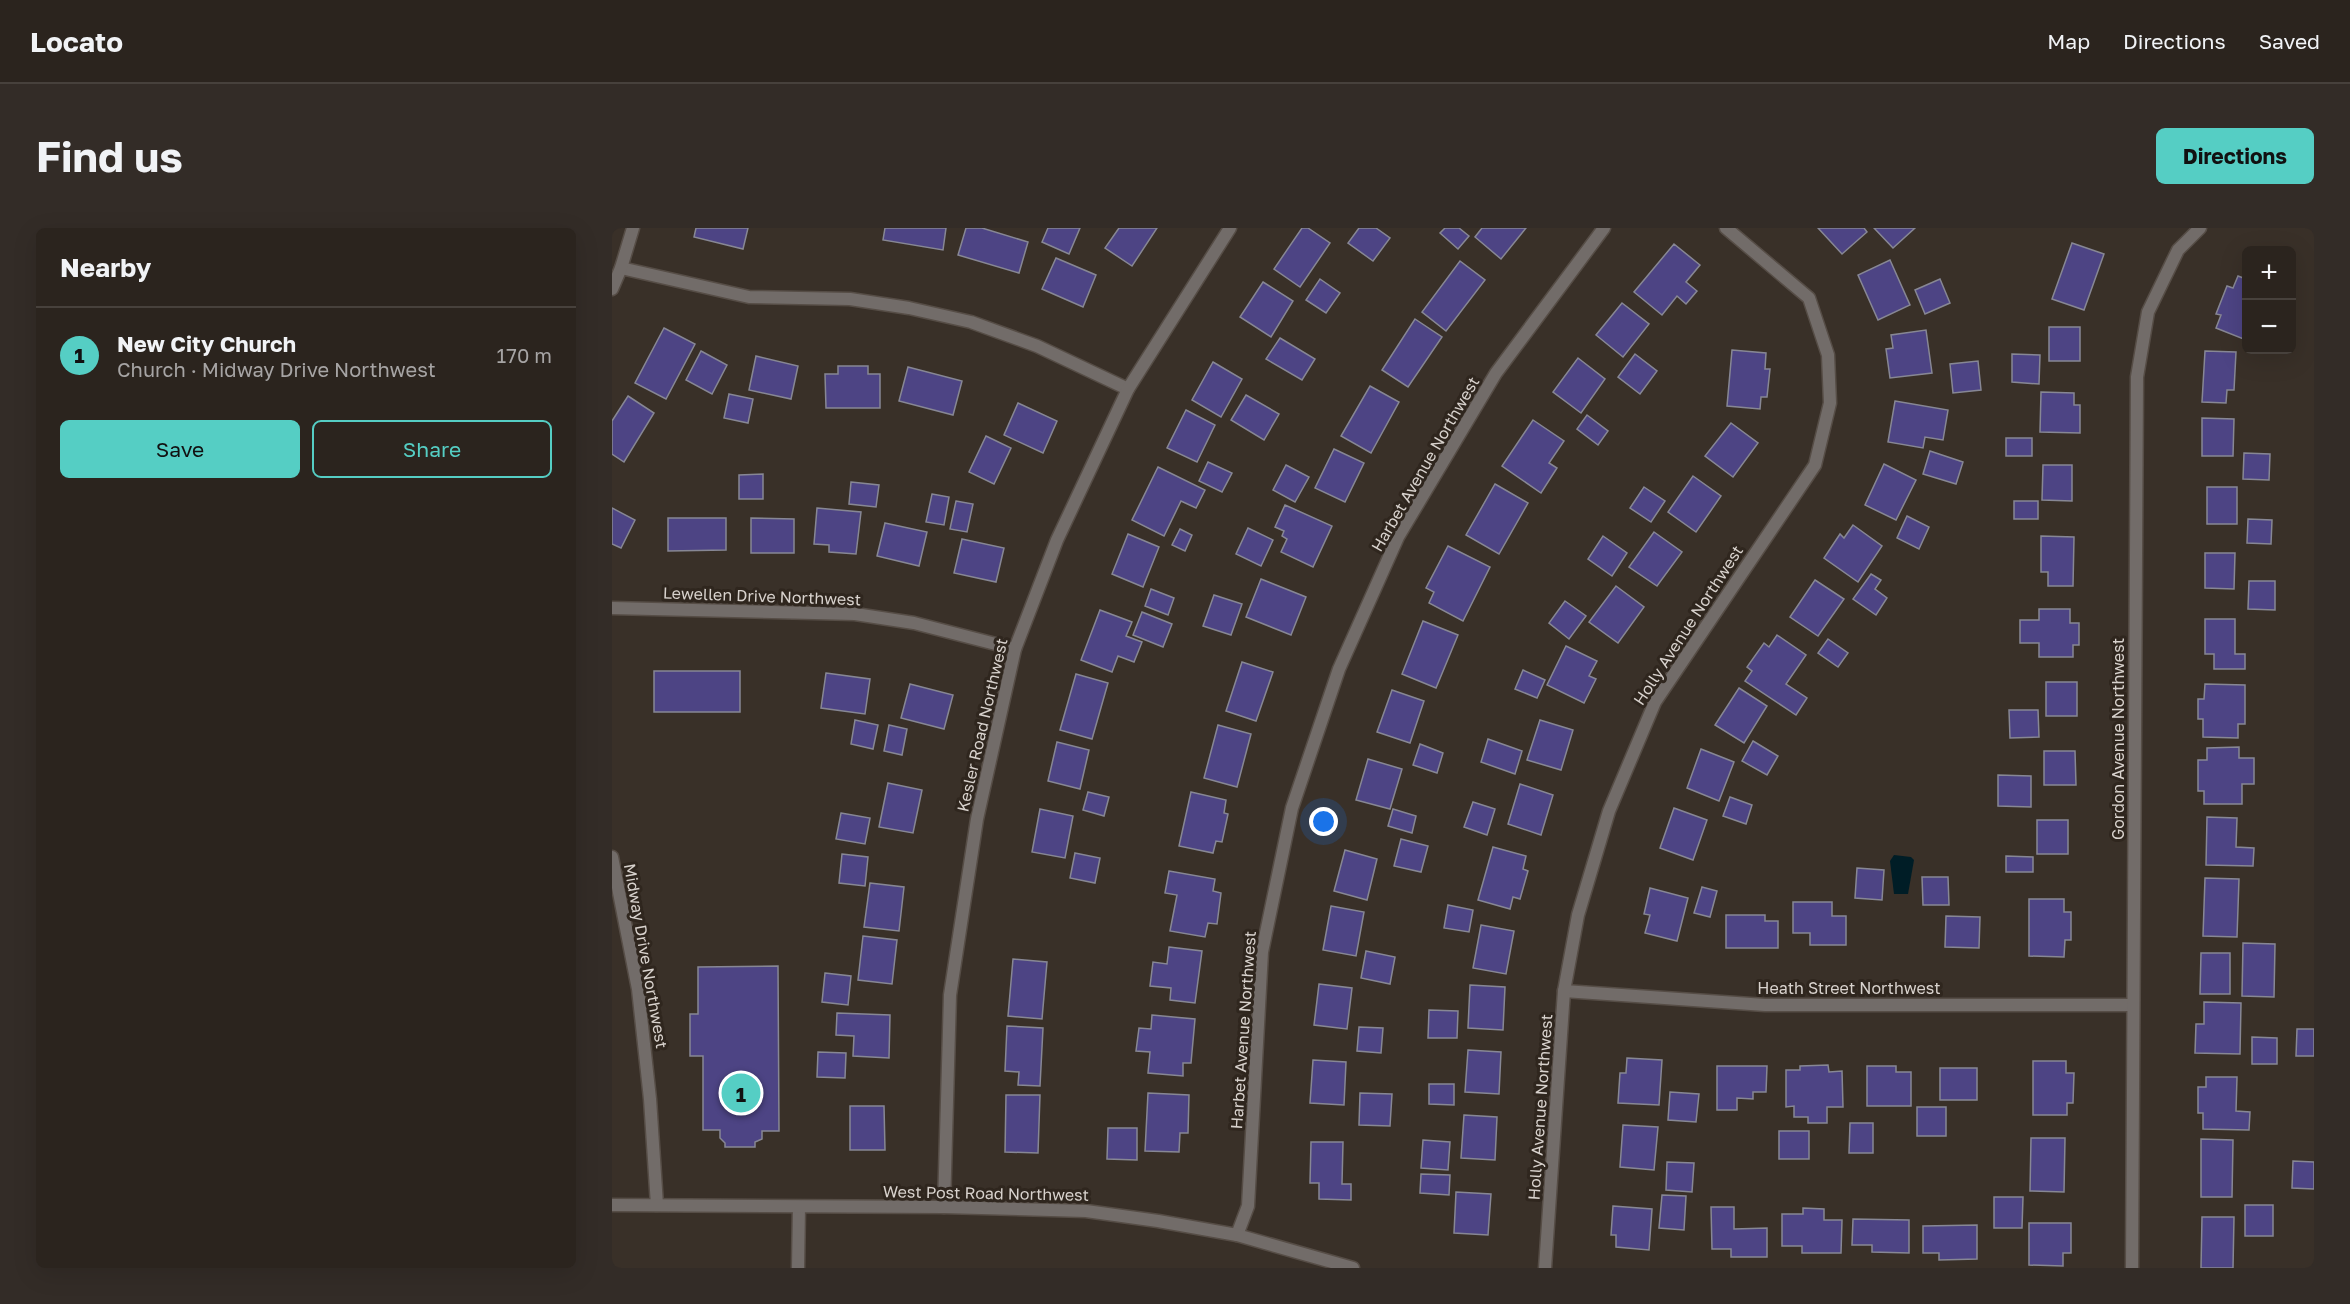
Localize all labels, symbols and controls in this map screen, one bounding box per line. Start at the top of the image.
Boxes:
text: Locato [30,25,123,58]
text: Map [2047,28,2090,54]
text: Directions [2123,28,2226,54]
text: Saved [2259,28,2320,54]
button: Directions [2156,128,2314,184]
text: Find us [36,131,183,181]
map controls [2242,246,2296,354]
button: + [2242,246,2296,300]
text: Nearby [60,252,151,283]
button: − [2242,300,2296,354]
text: New City Church [117,330,296,357]
text: 1 [74,343,85,367]
text: 170 m [497,343,552,367]
text: Church · Midway Drive Northwest [117,357,436,381]
street label: Harbet Avenue Northwest [1367,373,1483,555]
button: Save [60,420,300,478]
button: Share [312,420,552,478]
street label: Holly Avenue Northwest [1629,541,1747,709]
street label: Lewellen Drive Northwest [663,583,861,609]
street label: Kesler Road Northwest [952,636,1012,814]
street label: Gordon Avenue Northwest [2108,638,2128,840]
your location [1309,807,1338,836]
street label: Midway Drive Northwest [620,862,672,1050]
street label: Harbet Avenue Northwest [1226,930,1260,1130]
street label: Heath Street Northwest [1757,978,1941,998]
street label: Holly Avenue Northwest [1524,1013,1556,1201]
pin: 1 [722,1070,760,1116]
street label: West Post Road Northwest [883,1181,1089,1205]

